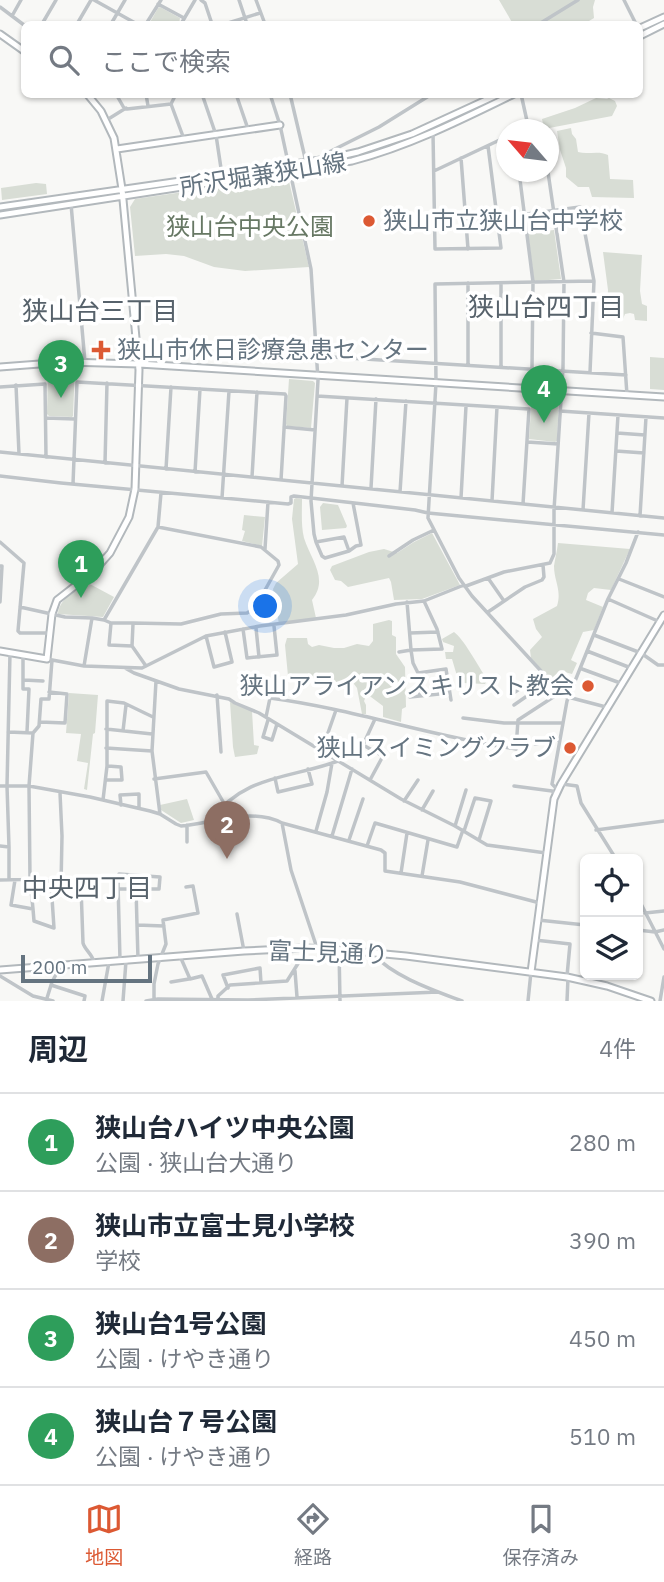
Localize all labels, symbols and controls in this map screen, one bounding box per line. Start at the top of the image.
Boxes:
search box [21,21,643,98]
icon: search [45,41,83,79]
text: ここで検索 [101,44,231,78]
north arrow [496,119,559,182]
street label: 所沢堀兼狭山線 [177,145,348,203]
place label: 狭山市立狭山台中学校 [383,204,623,236]
park label: 狭山台中央公園 [166,210,334,242]
marker: 狭山市立狭山台中学校 [361,213,377,229]
district label: 狭山台四丁目 [468,289,624,323]
district label: 狭山台三丁目 [22,293,178,327]
place label: 狭山市休日診療急患センター [117,333,429,365]
pin: 3 [38,340,84,398]
marker: 狭山市休日診療急患センター [91,340,111,360]
pin: 4 [521,365,567,423]
pin: 1 [58,540,104,598]
your location [248,589,282,623]
place label: 狭山アライアンスキリスト教会 [239,669,574,701]
marker: 狭山アライアンスキリスト教会 [580,678,596,694]
place label: 狭山スイミングクラブ [316,731,556,763]
marker: 狭山スイミングクラブ [562,740,578,756]
pin: 2 [204,801,250,859]
map controls [580,854,643,980]
button: locate [580,854,643,917]
district label: 中央四丁目 [22,870,152,904]
button: layers [580,917,643,980]
street label: 富士見通り [268,934,389,970]
scale bar [21,952,152,984]
text: 200 m [32,955,87,979]
text: 周辺 [28,1029,88,1068]
text: 4件 [599,1033,636,1063]
text: 狭山台ハイツ中央公園 [95,1110,354,1144]
text: 1 [44,1127,58,1157]
text: 280 m [569,1127,636,1157]
text: 公園 · 狭山台大通り [95,1147,297,1177]
text: 狭山市立富士見小学校 [95,1208,355,1242]
text: 2 [44,1225,58,1255]
text: 390 m [569,1225,636,1255]
text: 学校 [95,1245,141,1275]
text: 狭山台1号公園 [95,1306,267,1340]
text: 3 [44,1323,58,1353]
text: 450 m [569,1323,636,1353]
text: 公園 · けやき通り [95,1343,274,1373]
text: 狭山台７号公園 [95,1404,277,1438]
text: 4 [44,1421,58,1451]
text: 510 m [569,1421,636,1451]
text: 公園 · けやき通り [95,1441,274,1471]
tab: 地図 [85,1500,123,1569]
tab: 経路 [294,1500,332,1569]
tab: 保存済み [503,1500,579,1569]

